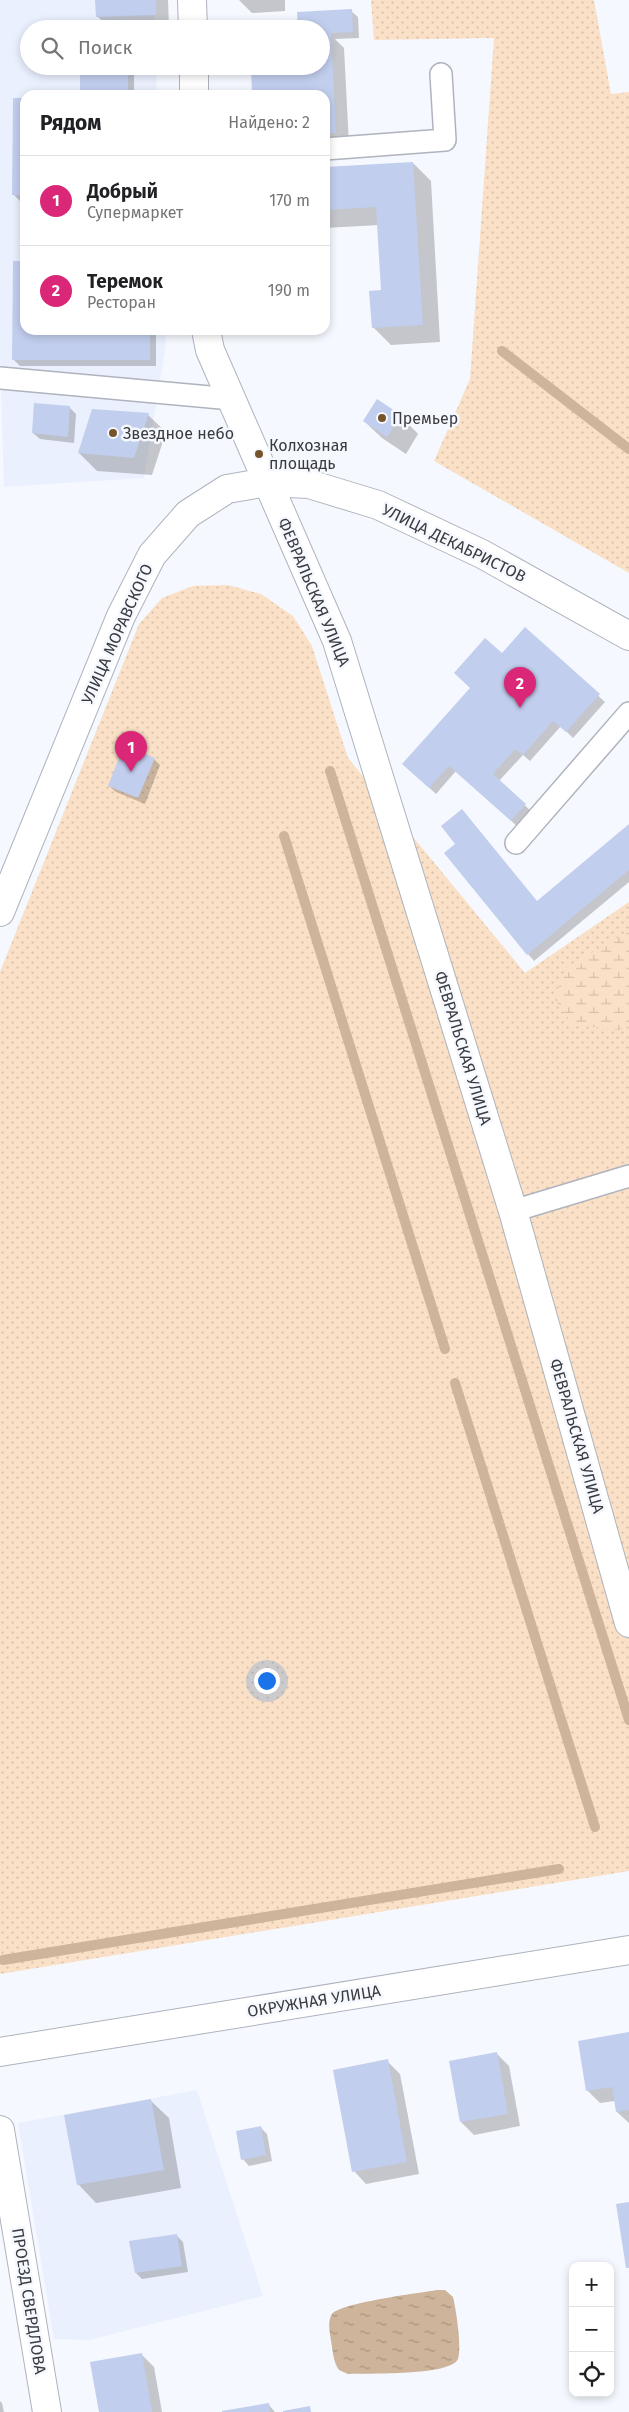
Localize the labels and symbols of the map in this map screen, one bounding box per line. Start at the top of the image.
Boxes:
place label: Премьер [392,409,458,428]
marker: Премьер [376,412,388,424]
place label: Звездное небо [123,424,234,443]
marker: Звездное небо [107,427,119,439]
place label: Колхозная площадь [269,436,348,473]
marker: Колхозная площадь [253,448,265,460]
street label: УЛИЦА ДЕКАБРИСТОВ [379,500,529,586]
street label: ФЕВРАЛЬСКАЯ УЛИЦА [274,515,354,670]
street label: УЛИЦА МОРАВСКОГО [77,561,157,707]
pin: 2 [504,667,536,708]
pin: 1 [115,731,147,772]
street label: ФЕВРАЛЬСКАЯ УЛИЦА [431,969,496,1128]
street label: ФЕВРАЛЬСКАЯ УЛИЦА [546,1357,608,1516]
your location [254,1668,280,1694]
street label: ОКРУЖНАЯ УЛИЦА [246,1981,383,2021]
street label: ПРОЕЗД СВЕРДЛОВА [8,2227,50,2376]

